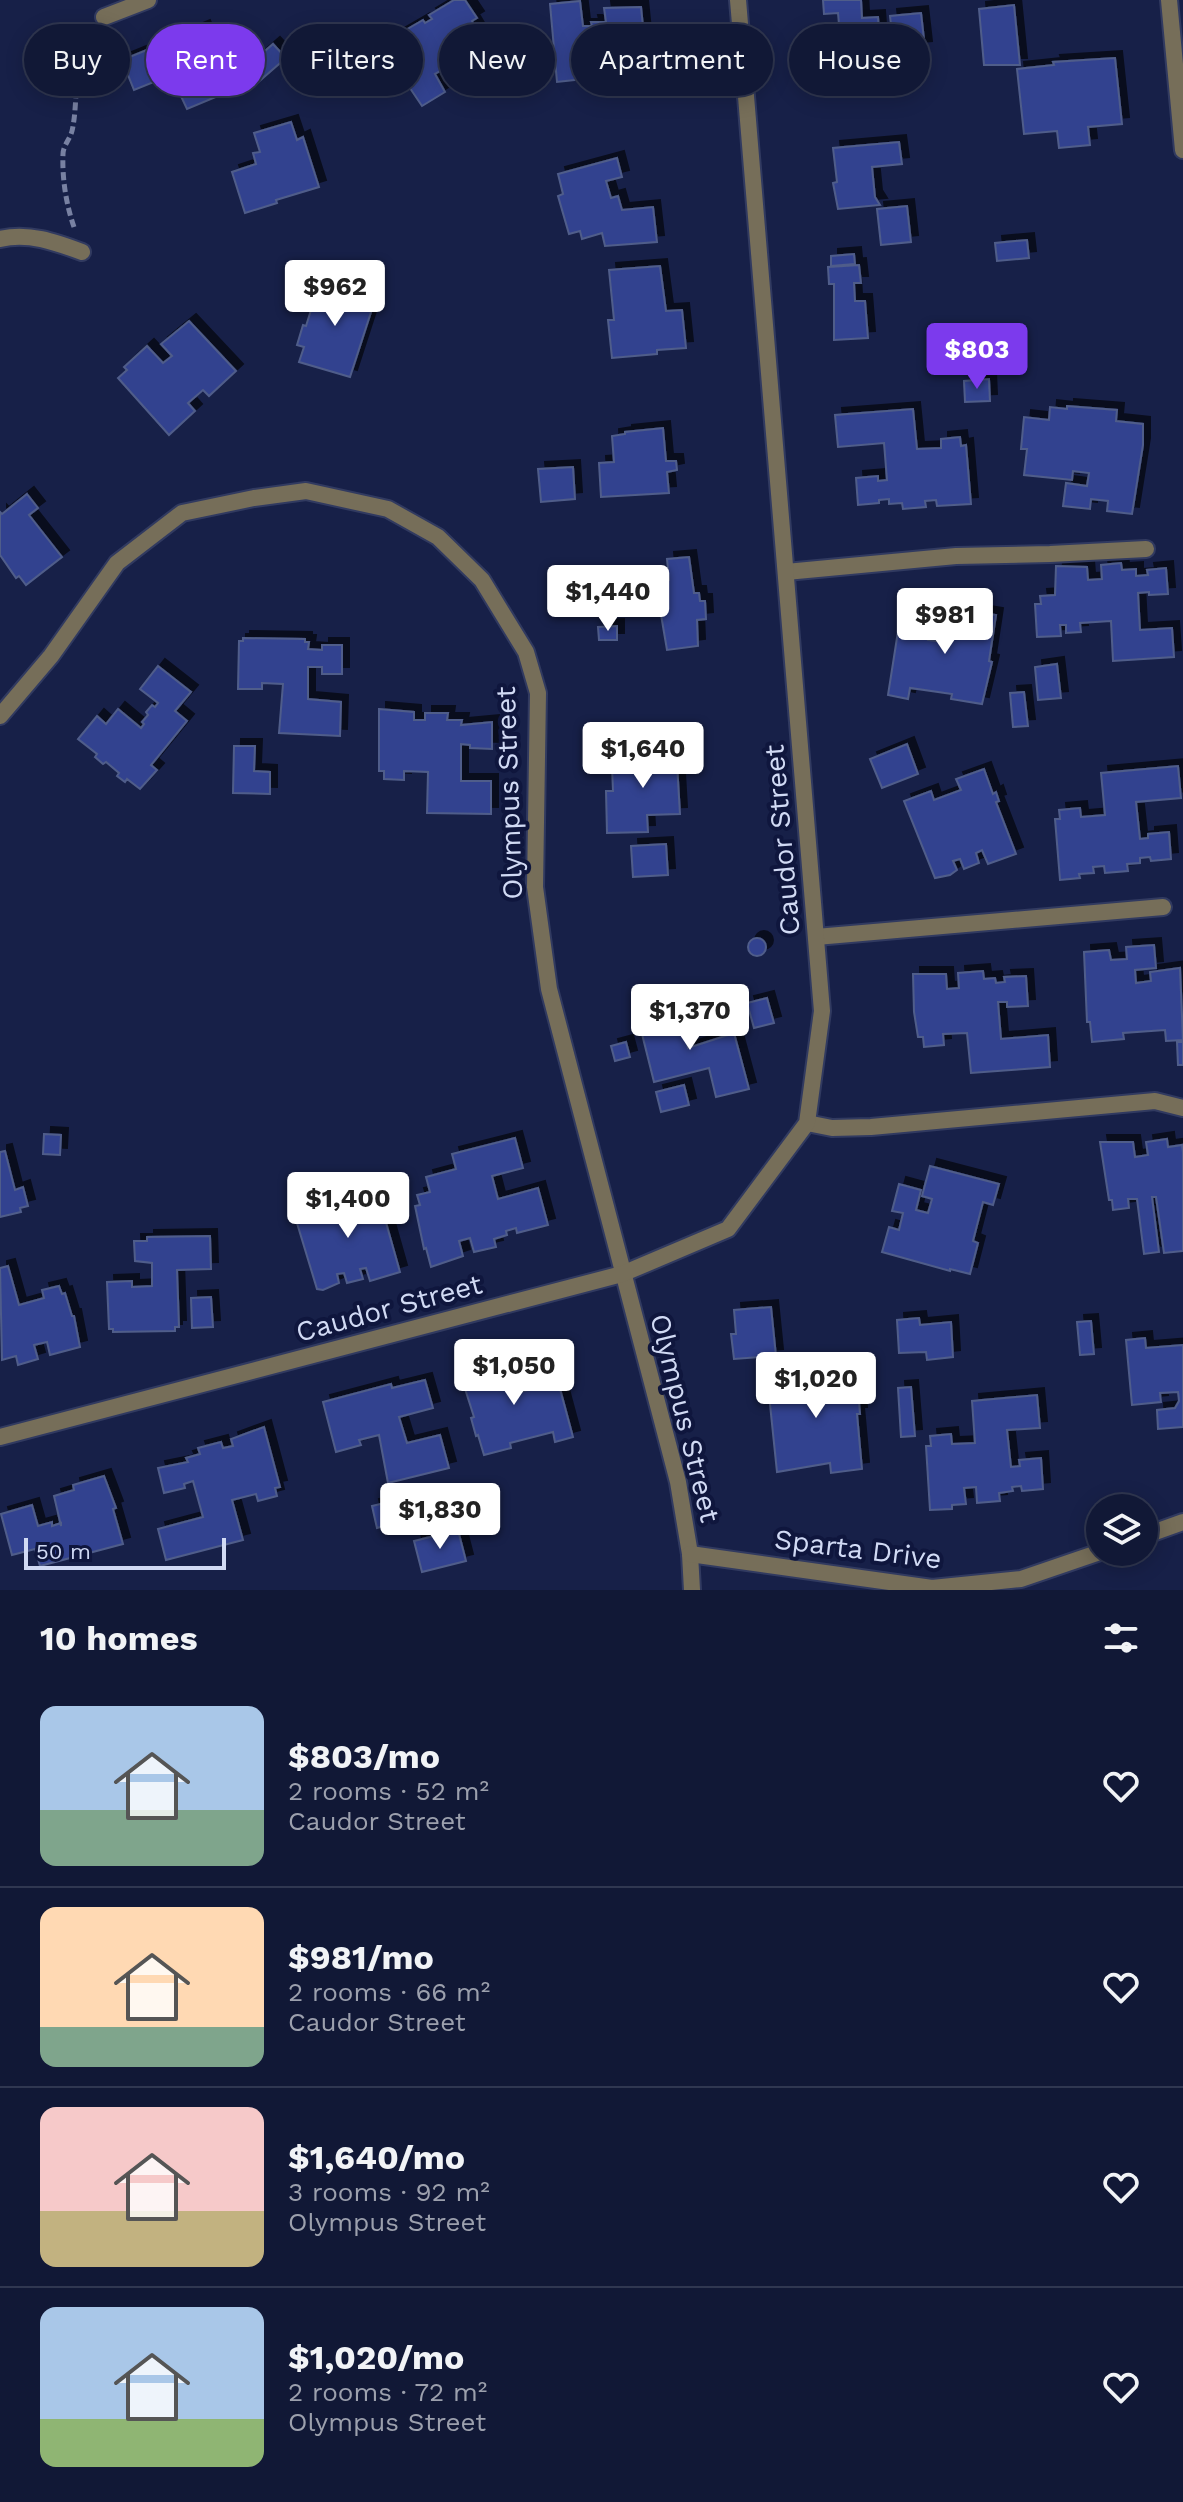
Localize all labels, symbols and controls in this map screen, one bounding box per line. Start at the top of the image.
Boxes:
chip: Buy [24,24,130,96]
chip: Rent [146,24,265,96]
chip: Filters [281,24,423,96]
chip: New [439,24,555,96]
chip: Apartment [571,24,773,96]
chip: House [789,24,930,96]
pin: $962 [288,260,382,328]
text: $962 [303,271,367,301]
pin: $803 [930,323,1024,391]
text: $803 [945,334,1009,364]
pin: $1,440 [543,565,673,633]
text: $1,440 [565,576,651,606]
pin: $981 [898,588,992,656]
text: $981 [915,599,975,629]
street label: Olympus Street [489,686,529,900]
pin: $1,640 [578,722,708,790]
text: $1,640 [601,733,685,763]
street label: Caudor Street [757,743,807,937]
pin: $1,370 [625,984,755,1052]
text: $1,370 [649,995,731,1025]
pin: $1,400 [283,1172,413,1240]
text: $1,400 [305,1183,391,1213]
street label: Caudor Street [292,1267,486,1349]
street label: Olympus Street [643,1310,727,1526]
pin: $1,050 [449,1339,579,1407]
text: $1,050 [472,1350,556,1380]
pin: $1,020 [751,1352,881,1420]
text: $1,020 [774,1363,858,1393]
pin: $1,830 [375,1483,505,1551]
text: $1,830 [398,1494,482,1524]
map controls [1086,1494,1158,1566]
button: layers [1086,1494,1158,1566]
street label: Sparta Drive [773,1522,943,1576]
scale bar [24,1534,226,1570]
text: 50 m [36,1539,91,1564]
icon: filters [1099,1616,1143,1660]
text: 10 homes [40,1618,198,1658]
text: $803/mo [288,1736,440,1776]
icon: home [104,1738,200,1834]
icon: heart [1099,1764,1143,1808]
text: 2 rooms · 52 m² [288,1776,489,1806]
text: Caudor Street [288,1806,466,1836]
text: $981/mo [288,1937,434,1977]
icon: home [104,1939,200,2035]
icon: heart [1099,1965,1143,2009]
text: 2 rooms · 66 m² [288,1977,490,2007]
text: Caudor Street [288,2007,466,2037]
text: $1,640/mo [288,2137,465,2177]
icon: home [104,2139,200,2235]
icon: heart [1099,2165,1143,2209]
text: 3 rooms · 92 m² [288,2177,490,2207]
text: Olympus Street [288,2207,486,2237]
text: $1,020/mo [288,2337,464,2377]
icon: home [104,2339,200,2435]
icon: heart [1099,2365,1143,2409]
text: 2 rooms · 72 m² [288,2377,487,2407]
text: Olympus Street [288,2407,486,2437]

